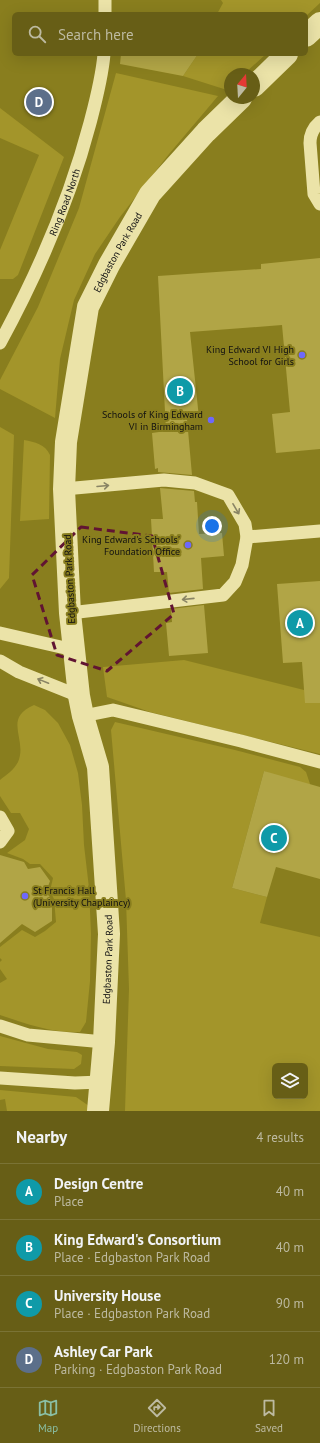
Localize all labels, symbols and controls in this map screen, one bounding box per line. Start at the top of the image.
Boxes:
search box [12,12,308,56]
icon: search [26,23,48,45]
text: Search here [58,25,134,44]
north arrow [224,68,260,104]
pin: D [26,87,52,117]
street label: Ring Road North [46,167,83,238]
street label: Edgbaston Park Road [90,210,145,295]
place label: King Edward VI High School for Girls [206,343,294,368]
marker: King Edward VI High School for Girls [297,350,307,360]
pin: B [167,376,193,406]
place label: Schools of King Edward VI in Birmingham [102,408,203,433]
marker: Schools of King Edward VI in Birmingham [206,415,216,425]
one-way arrow [96,482,109,489]
one-way arrow [233,503,241,515]
your location [202,516,222,536]
place label: King Edward's Schools' Foundation Office [82,533,180,558]
street label: Edgbaston Park Road [61,534,78,624]
marker: King Edward's Schools' Foundation Office [183,540,193,550]
one-way arrow [182,595,195,602]
pin: A [287,608,313,638]
one-way arrow [37,677,49,684]
pin: C [261,823,287,853]
place label: St Francis Hall (University Chaplaincy) [33,884,131,909]
marker: St Francis Hall (University Chaplaincy) [20,891,30,901]
street label: Edgbaston Park Road [100,914,116,1004]
map controls [272,1063,308,1099]
button: layers [272,1063,308,1099]
text: Nearby [16,1126,67,1148]
text: 4 results [256,1129,304,1146]
text: Design Centre [54,1174,143,1193]
text: A [25,1183,33,1200]
text: 40 m [276,1183,304,1200]
text: Place [54,1193,84,1210]
text: King Edward's Consortium [54,1230,221,1249]
text: B [25,1239,33,1256]
text: 40 m [276,1239,304,1256]
text: Place · Edgbaston Park Road [54,1249,210,1266]
text: University House [54,1286,161,1305]
text: C [25,1295,33,1312]
text: 90 m [276,1295,304,1312]
text: Place · Edgbaston Park Road [54,1305,210,1322]
text: Ashley Car Park [54,1342,153,1361]
text: D [25,1351,33,1368]
text: 120 m [269,1351,304,1368]
text: Parking · Edgbaston Park Road [54,1361,222,1378]
tab: Map [37,1397,59,1435]
tab: Directions [133,1397,181,1435]
tab: Saved [255,1397,283,1435]

